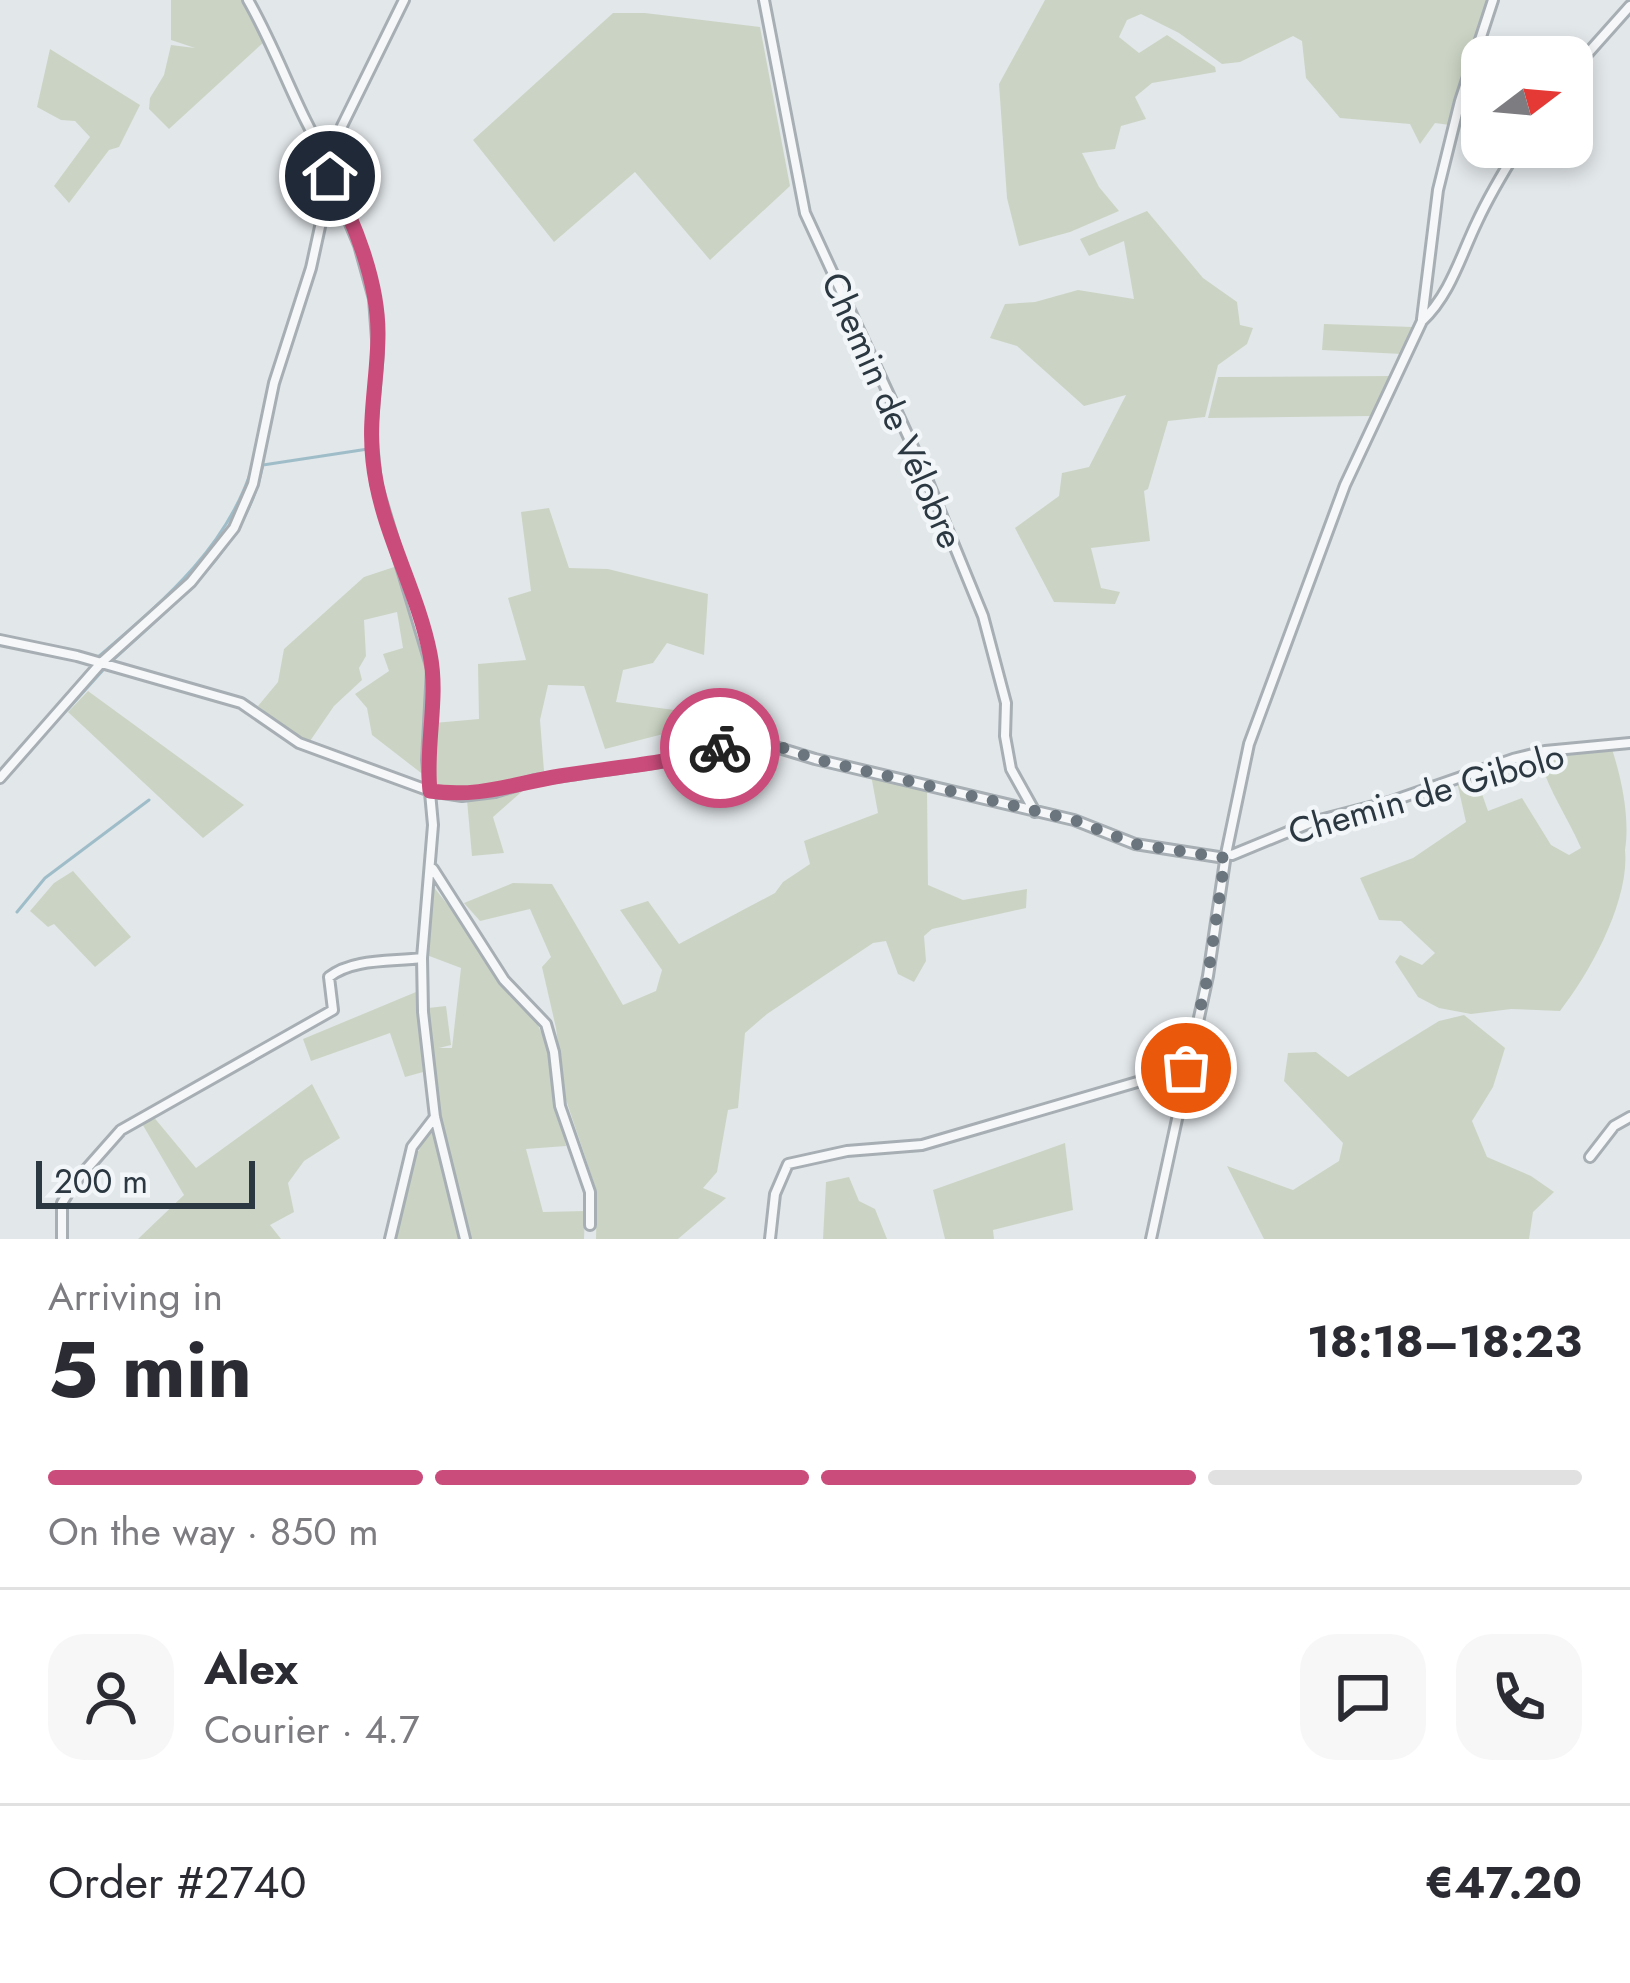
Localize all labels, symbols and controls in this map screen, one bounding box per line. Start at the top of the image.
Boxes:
north arrow [1461,36,1593,168]
map controls [1461,36,1593,168]
pin [279,125,381,227]
icon: home [297,143,363,209]
street label: Chemin de Vélobre [809,264,977,556]
courier [660,688,780,808]
icon: bike [687,715,753,781]
street label: Chemin de Gibolo [1282,729,1570,857]
pin [1135,1017,1237,1119]
icon: bag [1153,1035,1219,1101]
scale bar [36,1155,255,1208]
text: 200 m [54,1158,148,1205]
text: Arriving in [48,1268,223,1325]
text: 18:18–18:23 [1307,1309,1582,1374]
text: 5 min [48,1314,252,1426]
text: On the way · 850 m [48,1503,379,1560]
button: person [48,1634,174,1760]
button: chat [1300,1634,1426,1760]
button: phone [1456,1634,1582,1760]
text: Alex [204,1636,298,1701]
text: Courier · 4.7 [204,1701,419,1758]
text: Order #2740 [48,1850,306,1915]
text: €47.20 [1425,1850,1582,1915]

